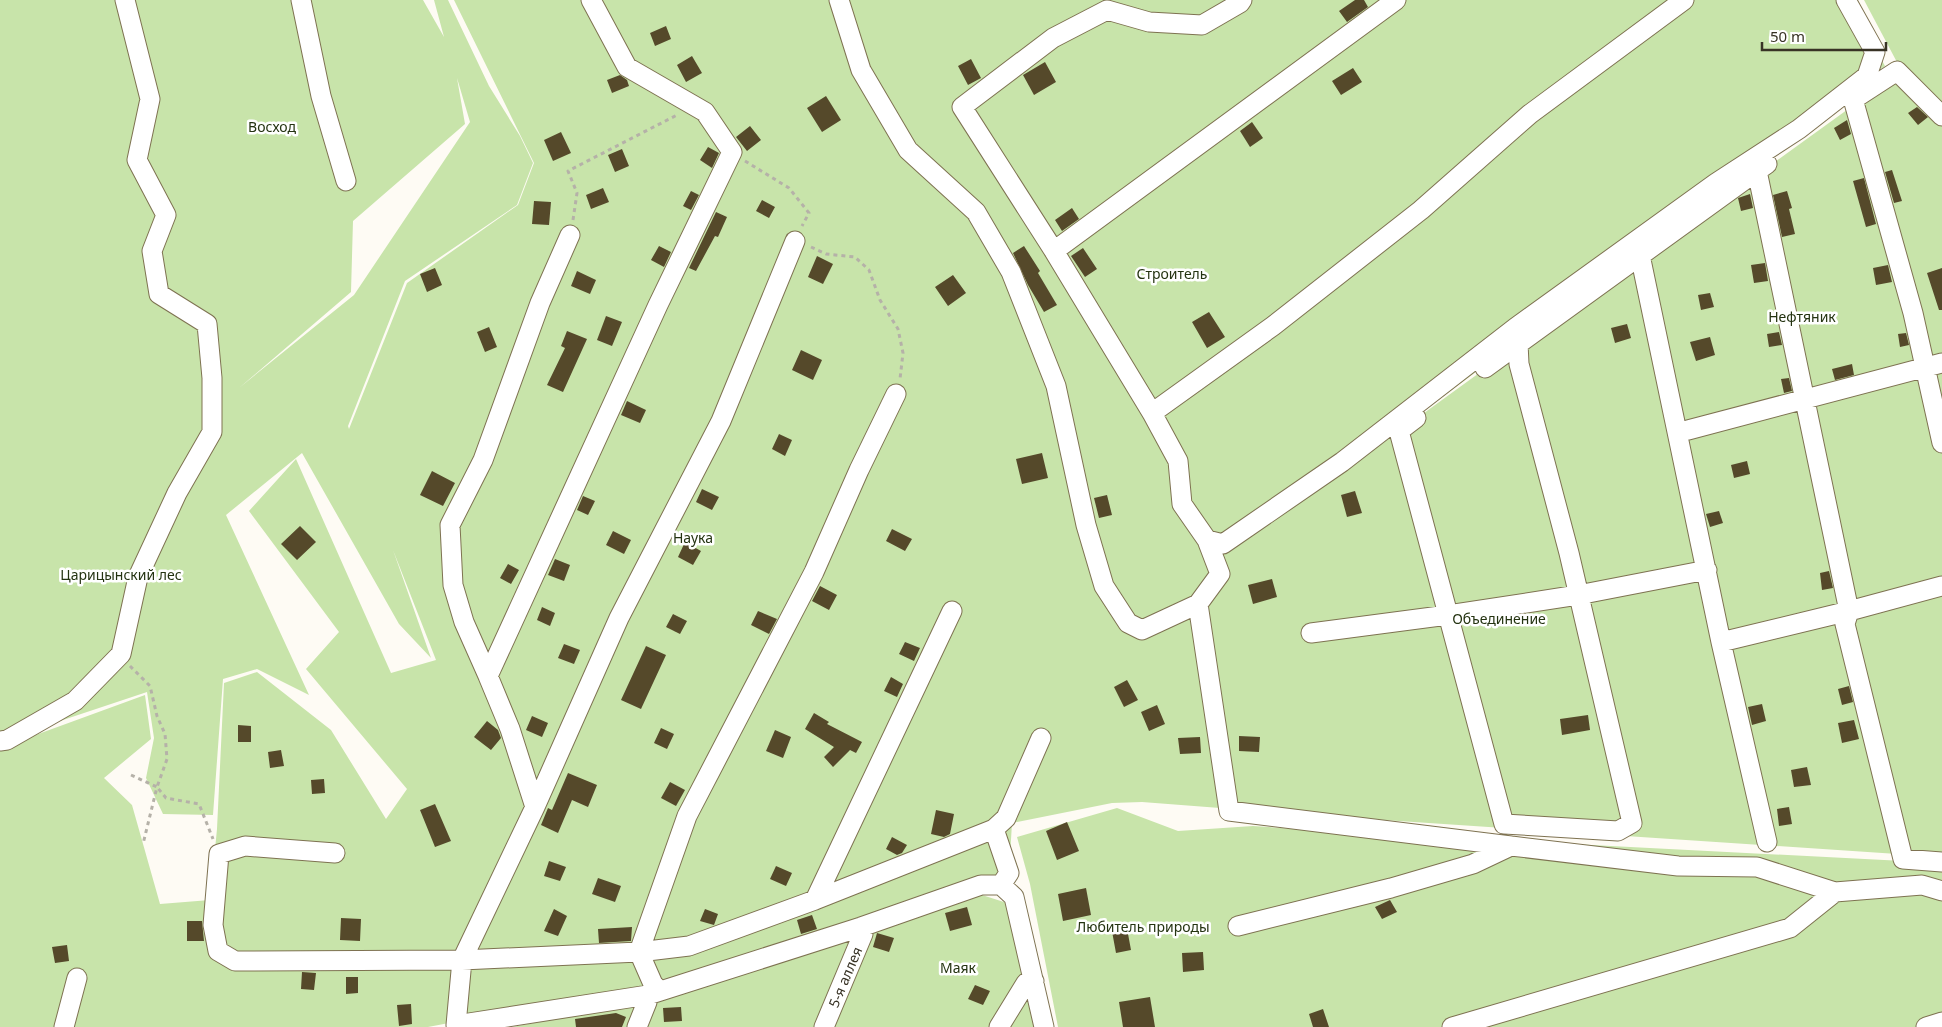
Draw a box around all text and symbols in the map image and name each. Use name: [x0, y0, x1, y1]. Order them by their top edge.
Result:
scale bar: [1762, 20, 1886, 52]
text: 50 m: [1770, 26, 1805, 46]
park label: Восход: [248, 117, 296, 136]
park label: Строитель: [1137, 264, 1207, 283]
park label: Нефтяник: [1768, 307, 1836, 326]
park label: Наука: [673, 528, 713, 547]
park label: Царицынский лес: [60, 565, 182, 584]
park label: Объединение: [1452, 609, 1546, 628]
park label: Любитель природы: [1076, 917, 1210, 936]
street label: 5-я аллея: [824, 944, 866, 1010]
park label: Маяк: [940, 958, 977, 977]

